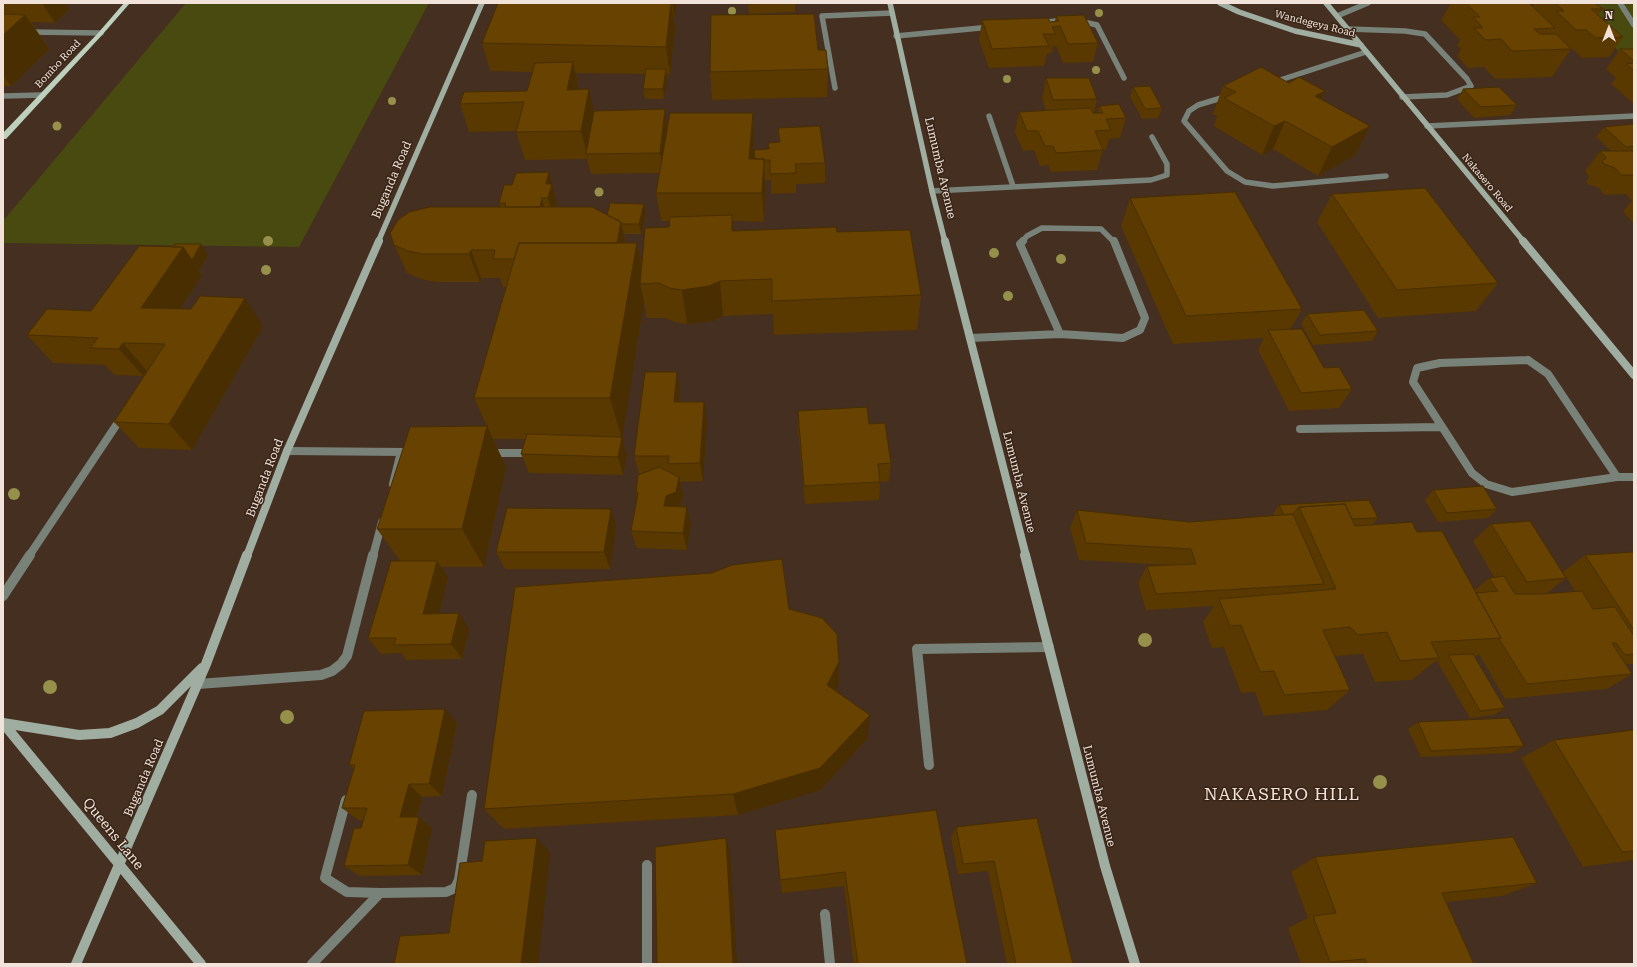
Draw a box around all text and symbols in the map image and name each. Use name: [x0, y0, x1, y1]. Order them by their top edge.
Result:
street label: Wandegeya Road: [1274, 8, 1356, 40]
north arrow: [1589, 8, 1629, 48]
text: N: [1605, 9, 1613, 22]
street label: Bombo Road: [33, 37, 83, 91]
street label: Lumumba Avenue: [921, 116, 959, 220]
street label: Buganda Road: [369, 139, 415, 221]
street label: Nakasero Road: [1459, 152, 1515, 214]
street label: Lumumba Avenue: [999, 430, 1039, 534]
street label: Buganda Road: [243, 437, 287, 519]
street label: Buganda Road: [121, 737, 167, 819]
street label: Lumumba Avenue: [1079, 744, 1119, 848]
district label: NAKASERO HILL: [1204, 785, 1360, 805]
street label: Queens Lane: [79, 795, 147, 873]

